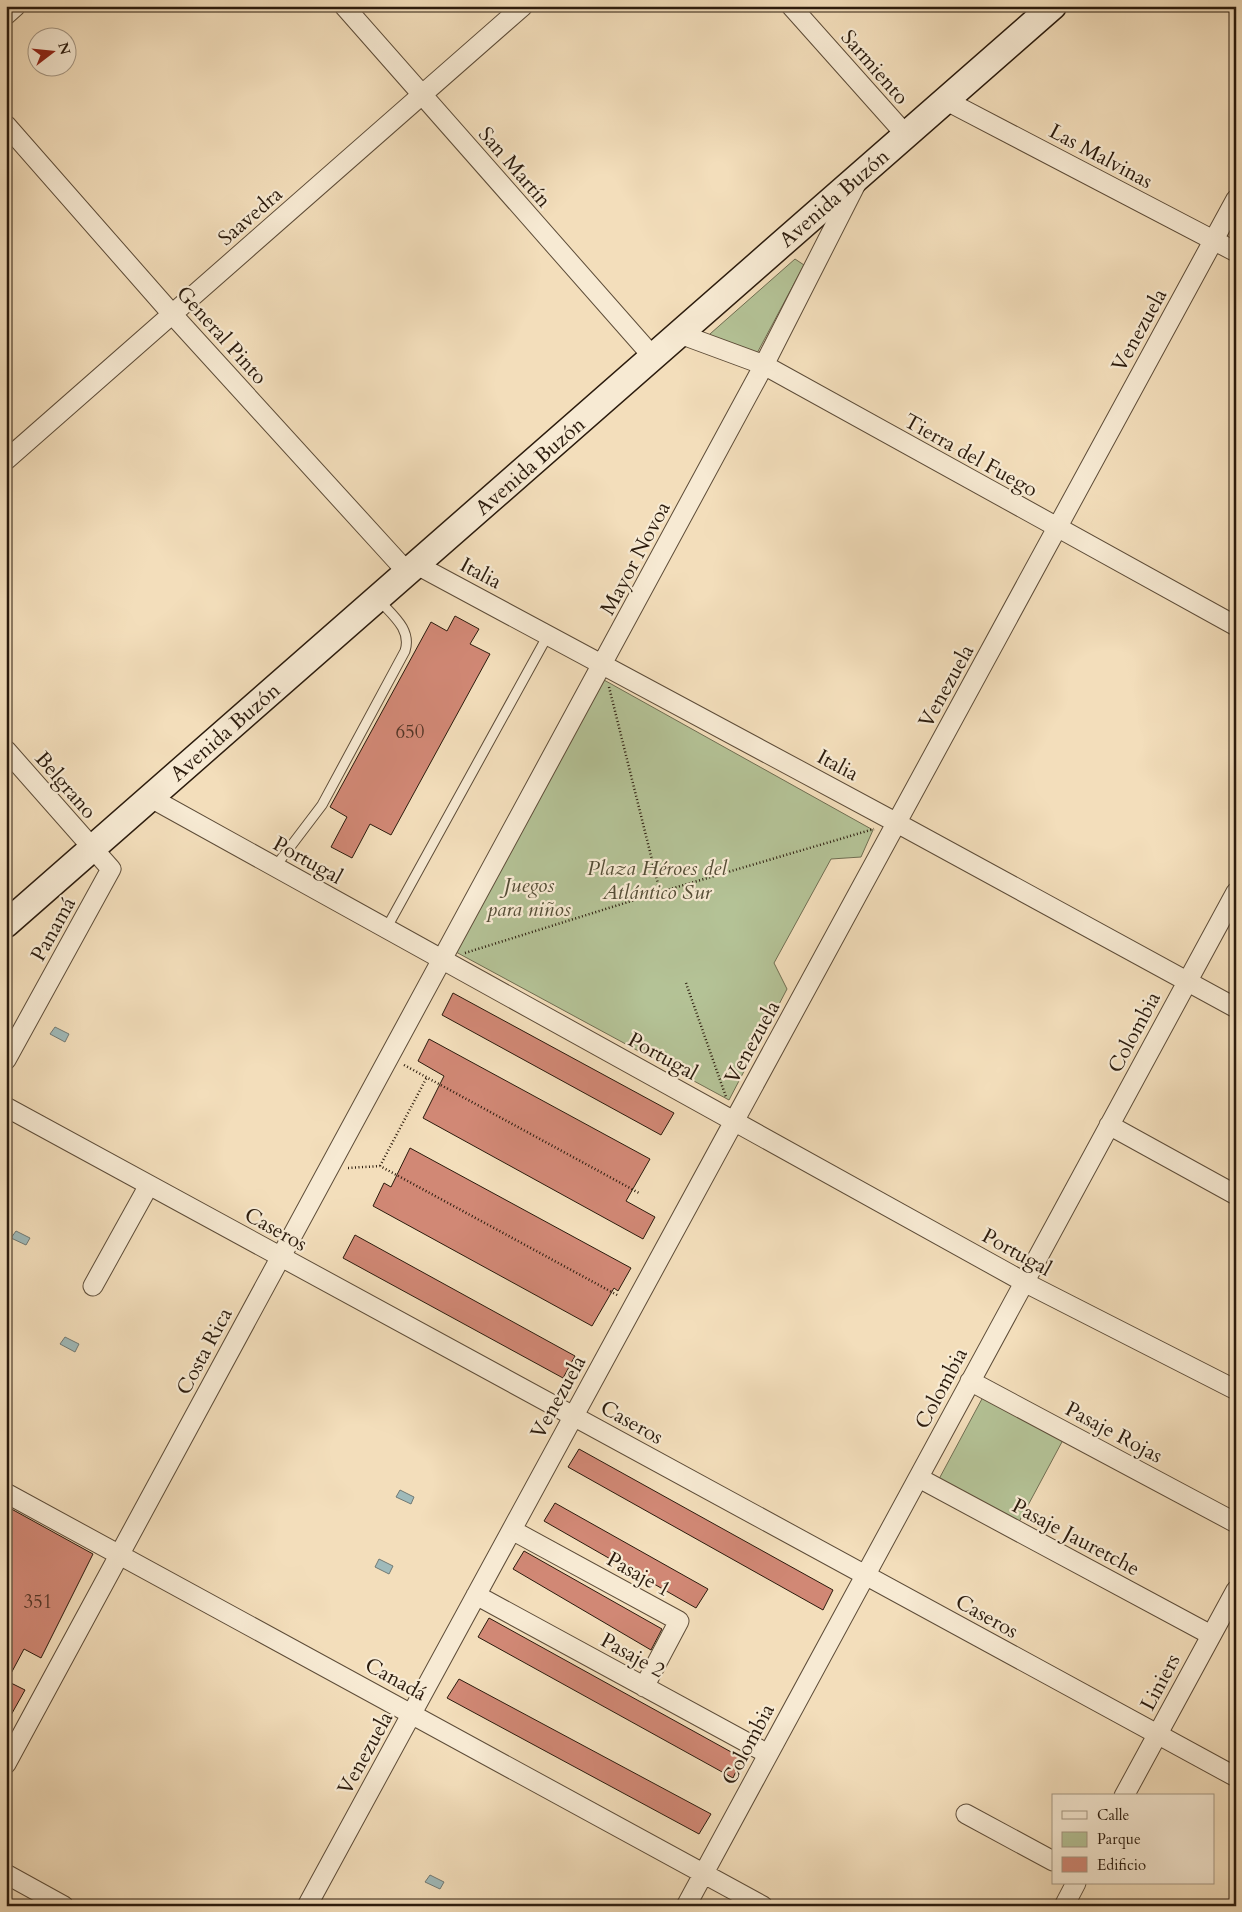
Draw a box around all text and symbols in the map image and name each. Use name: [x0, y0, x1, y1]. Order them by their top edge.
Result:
street label: Sarmiento: [834, 24, 915, 111]
north arrow: [28, 28, 78, 78]
text: N: [53, 40, 75, 57]
street label: Las Malvinas: [1044, 117, 1158, 196]
street label: San Martín: [471, 121, 558, 214]
street label: Avenida Buzón: [773, 142, 896, 254]
street label: Saavedra: [212, 180, 289, 252]
street label: General Pinto: [170, 280, 274, 391]
street label: Venezuela: [1105, 283, 1174, 377]
street label: Tierra del Fuego: [899, 407, 1043, 504]
street label: Avenida Buzón: [469, 410, 592, 522]
street label: Mayor Novoa: [593, 496, 678, 620]
street label: Italia: [455, 550, 507, 596]
street label: Venezuela: [912, 639, 981, 733]
street label: Avenida Buzón: [164, 676, 287, 788]
house number: 650: [395, 719, 425, 745]
street label: Italia: [812, 742, 864, 788]
street label: Belgrano: [28, 745, 103, 825]
street label: Portugal: [268, 829, 348, 891]
park label: Plaza Héroes del Atlántico Sur: [587, 854, 728, 907]
park label: Juegos para niños: [485, 871, 571, 924]
street label: Panamá: [24, 892, 83, 967]
street label: Colombia: [1101, 987, 1168, 1078]
street label: Venezuela: [718, 995, 787, 1089]
street label: Portugal: [623, 1025, 703, 1087]
street label: Caseros: [239, 1200, 312, 1259]
street label: Portugal: [977, 1221, 1057, 1283]
street label: Costa Rica: [169, 1303, 240, 1400]
street label: Colombia: [908, 1343, 975, 1434]
street label: Venezuela: [524, 1350, 593, 1444]
street label: Caseros: [595, 1393, 668, 1452]
street label: Pasaje Rojas: [1060, 1395, 1168, 1470]
street label: Pasaje Jauretche: [1007, 1492, 1145, 1583]
street label: Pasaje 1: [601, 1545, 676, 1604]
street label: Caseros: [950, 1587, 1023, 1646]
house number: 351: [23, 1589, 53, 1615]
street label: Pasaje 2: [595, 1626, 670, 1685]
street label: Liniers: [1133, 1649, 1187, 1716]
street label: Canadá: [360, 1651, 432, 1708]
street label: Colombia: [715, 1699, 782, 1790]
street label: Venezuela: [331, 1706, 400, 1800]
legend: [1052, 1794, 1214, 1884]
text: Calle: [1097, 1805, 1130, 1825]
text: Parque: [1097, 1829, 1141, 1849]
text: Edificio: [1097, 1855, 1146, 1875]

